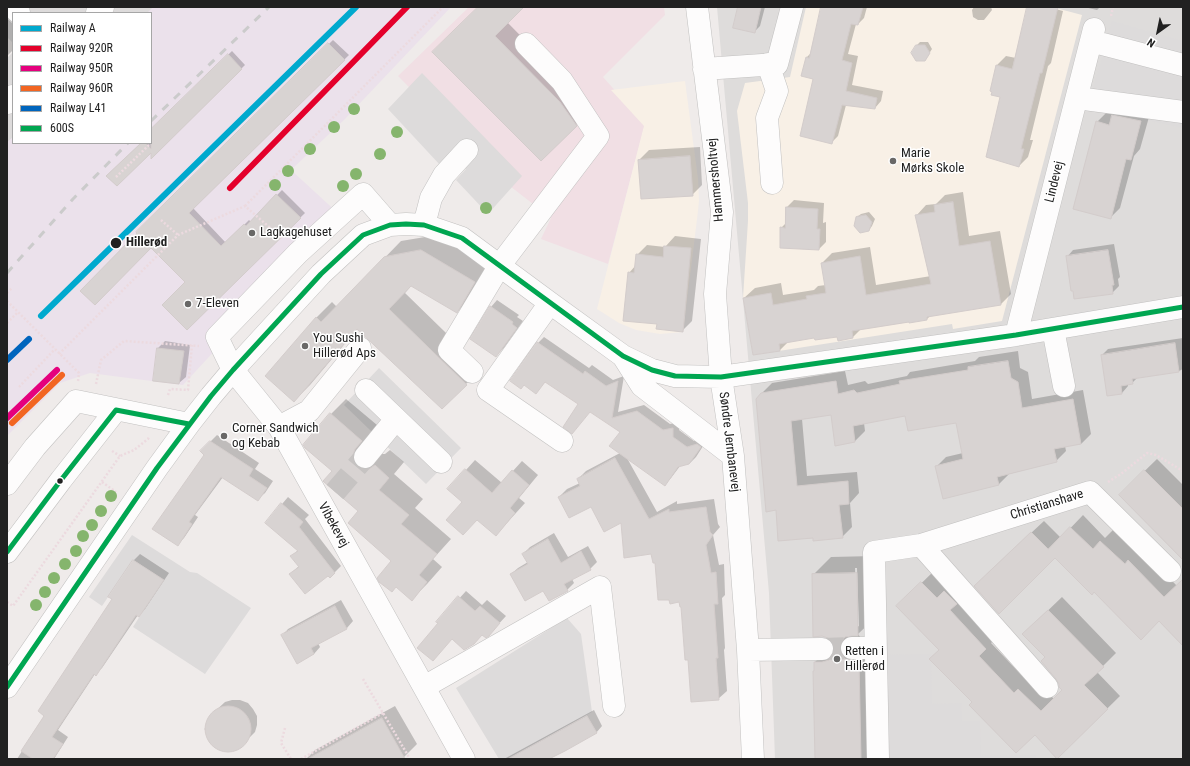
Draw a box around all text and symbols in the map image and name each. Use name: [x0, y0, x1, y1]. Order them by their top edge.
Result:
legend: [12, 12, 152, 144]
north arrow: [1138, 12, 1178, 52]
text: Railway A: [50, 21, 96, 35]
text: N: [1145, 35, 1158, 50]
text: Railway 920R: [50, 41, 113, 55]
text: Railway 950R: [50, 61, 113, 75]
text: Railway 960R: [50, 81, 113, 95]
text: Railway L41: [50, 101, 106, 115]
text: 600S: [50, 121, 74, 135]
street label: Hammersholtvej: [705, 137, 727, 223]
place label: Marie Mørks Skole: [901, 146, 964, 177]
marker: Marie Mørks Skole: [888, 156, 898, 166]
street label: Lindevej: [1042, 160, 1068, 204]
place label: Lagkagehuset: [260, 225, 332, 241]
marker: Lagkagehuset: [247, 228, 257, 238]
place label: Hillerød: [126, 235, 167, 251]
marker: Hillerød: [109, 236, 123, 250]
place label: 7-Eleven: [196, 296, 239, 312]
marker: 7-Eleven: [183, 299, 193, 309]
place label: You Sushi Hillerød Aps: [313, 331, 376, 362]
marker: You Sushi Hillerød Aps: [300, 341, 310, 351]
street label: Søndre Jernbanevej: [715, 391, 743, 493]
place label: Corner Sandwich og Kebab: [232, 421, 319, 452]
marker: Corner Sandwich og Kebab: [219, 431, 229, 441]
unlabelled marker: [55, 476, 65, 486]
street label: Christianshave: [1008, 486, 1086, 524]
street label: Vibekevej: [314, 500, 352, 550]
place label: Retten i Hillerød: [845, 644, 885, 675]
marker: Retten i Hillerød: [832, 654, 842, 664]

